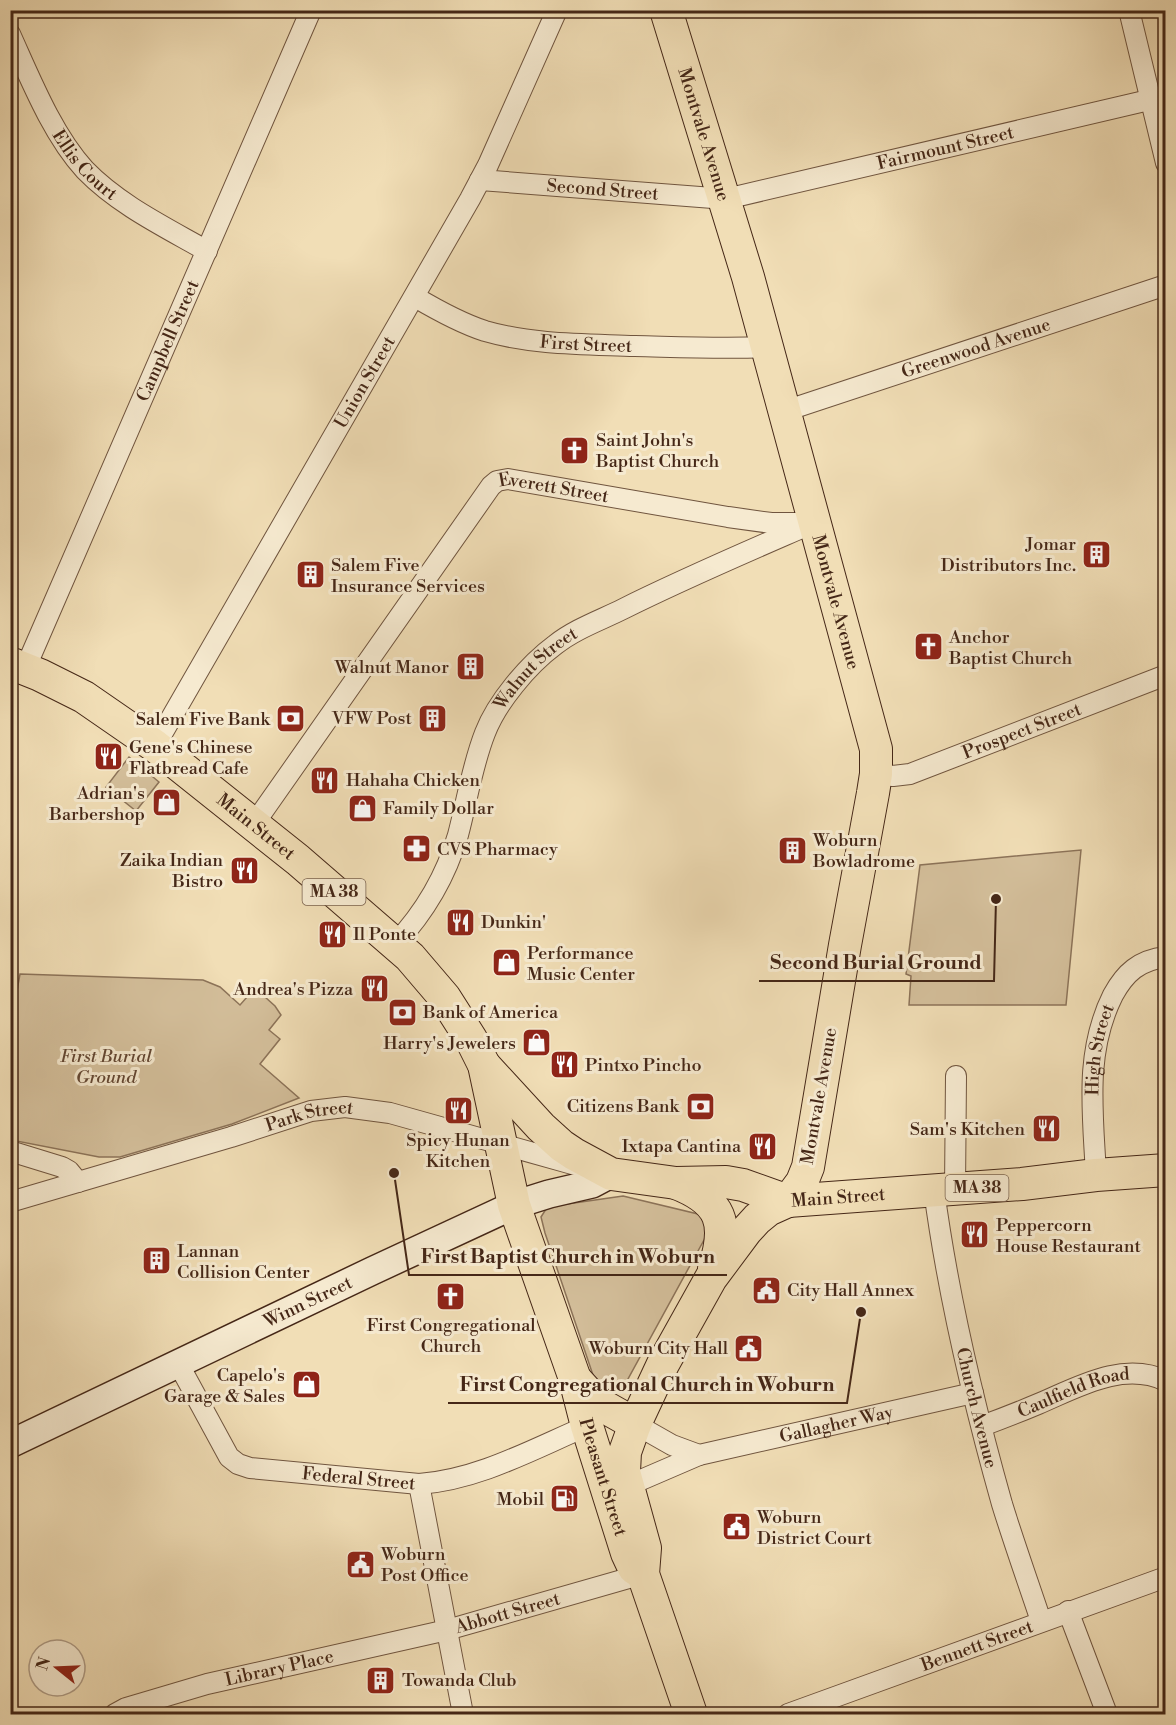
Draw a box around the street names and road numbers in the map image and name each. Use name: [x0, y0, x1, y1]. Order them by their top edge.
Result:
street label: Montvale Avenue: [673, 65, 736, 204]
street label: Fairmount Street: [875, 120, 1017, 175]
street label: Ellis Court: [47, 125, 123, 206]
street label: Second Street: [546, 174, 660, 205]
street label: Campbell Street: [131, 276, 204, 405]
street label: Greenwood Avenue: [898, 313, 1053, 383]
street label: First Street: [539, 330, 633, 357]
street label: Union Street: [329, 331, 401, 432]
street label: Everett Street: [496, 467, 611, 508]
street label: Montvale Avenue: [807, 532, 865, 672]
street label: Walnut Street: [488, 621, 582, 715]
street label: Prospect Street: [959, 697, 1085, 764]
street label: Main Street: [212, 788, 301, 865]
road number: MA 38: [302, 879, 366, 905]
street label: High Street: [1081, 1000, 1119, 1096]
street label: Montvale Avenue: [796, 1026, 842, 1166]
street label: Park Street: [262, 1095, 355, 1137]
road number: MA 38: [946, 1175, 1008, 1201]
street label: Main Street: [790, 1182, 887, 1212]
street label: Winn Street: [259, 1270, 356, 1333]
street label: Church Avenue: [951, 1345, 1003, 1471]
street label: Caulfield Road: [1014, 1362, 1131, 1423]
street label: Gallagher Way: [777, 1400, 895, 1448]
street label: Pleasant Street: [574, 1416, 633, 1540]
street label: Federal Street: [301, 1461, 417, 1495]
street label: Abbott Street: [452, 1587, 563, 1639]
street label: Bennett Street: [917, 1614, 1037, 1677]
street label: Library Place: [223, 1644, 336, 1691]

